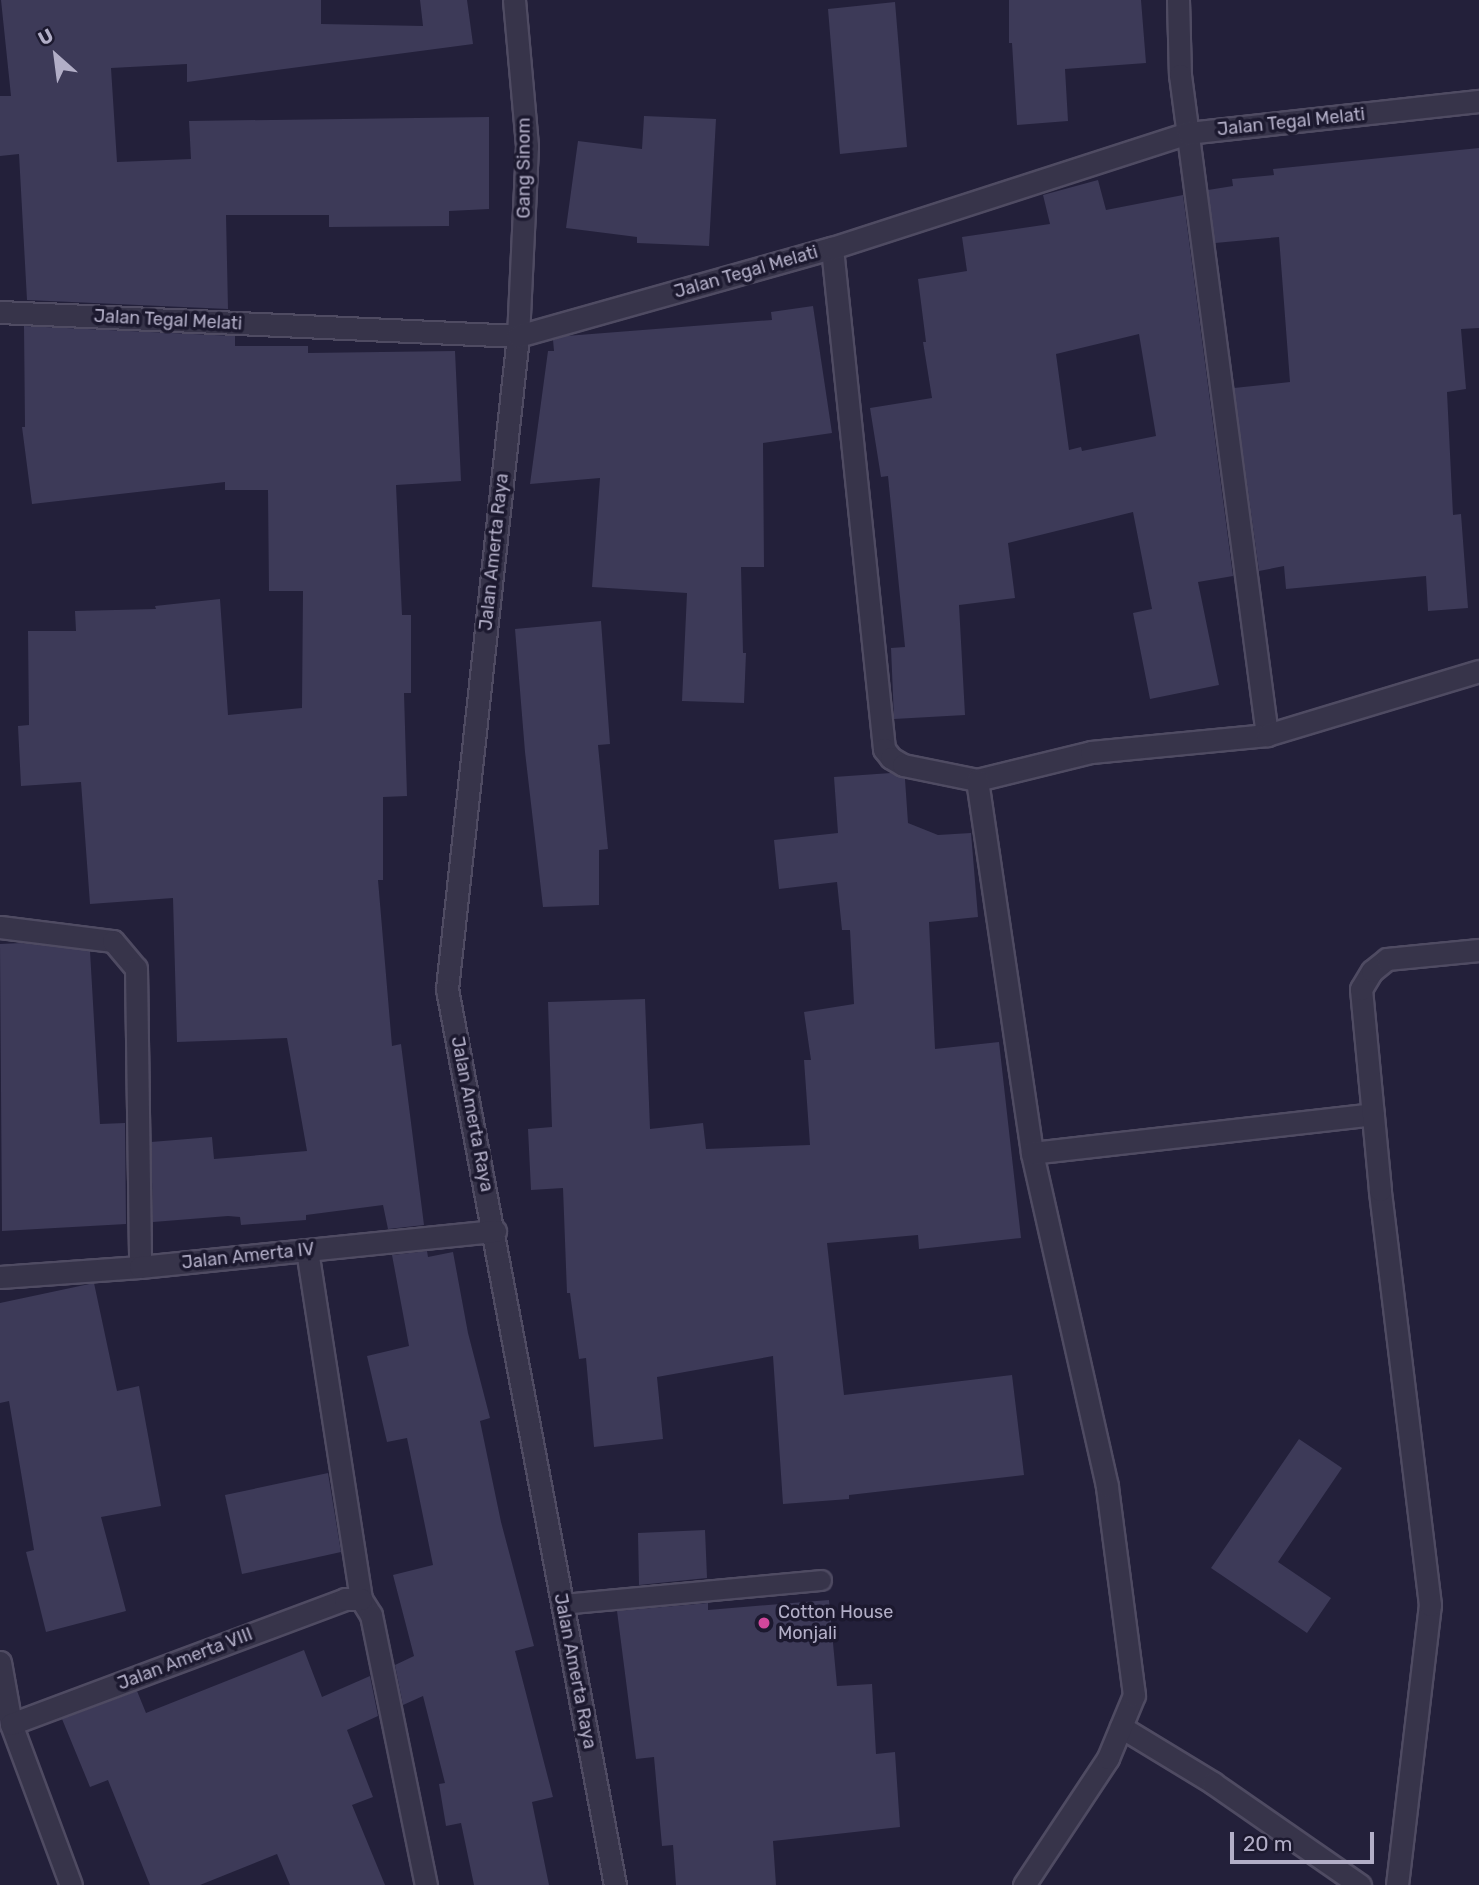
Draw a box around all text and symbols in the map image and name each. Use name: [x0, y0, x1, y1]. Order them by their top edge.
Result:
north arrow: [21, 21, 91, 91]
text: U: [34, 24, 57, 50]
street label: Jalan Tegal Melati: [1216, 103, 1366, 141]
street label: Gang Sinom: [513, 117, 535, 219]
street label: Jalan Tegal Melati: [671, 241, 821, 303]
street label: Jalan Tegal Melati: [93, 305, 243, 335]
street label: Jalan Amerta Raya: [475, 472, 513, 632]
street label: Jalan Amerta Raya: [446, 1034, 498, 1194]
street label: Jalan Amerta IV: [180, 1238, 316, 1274]
street label: Jalan Amerta Raya: [549, 1591, 601, 1751]
place label: Cotton House Monjali: [778, 1602, 893, 1644]
marker: Cotton House Monjali: [756, 1615, 772, 1631]
street label: Jalan Amerta VIII: [114, 1623, 256, 1695]
scale bar: [1234, 1818, 1378, 1862]
text: 20 m: [1243, 1831, 1292, 1856]

